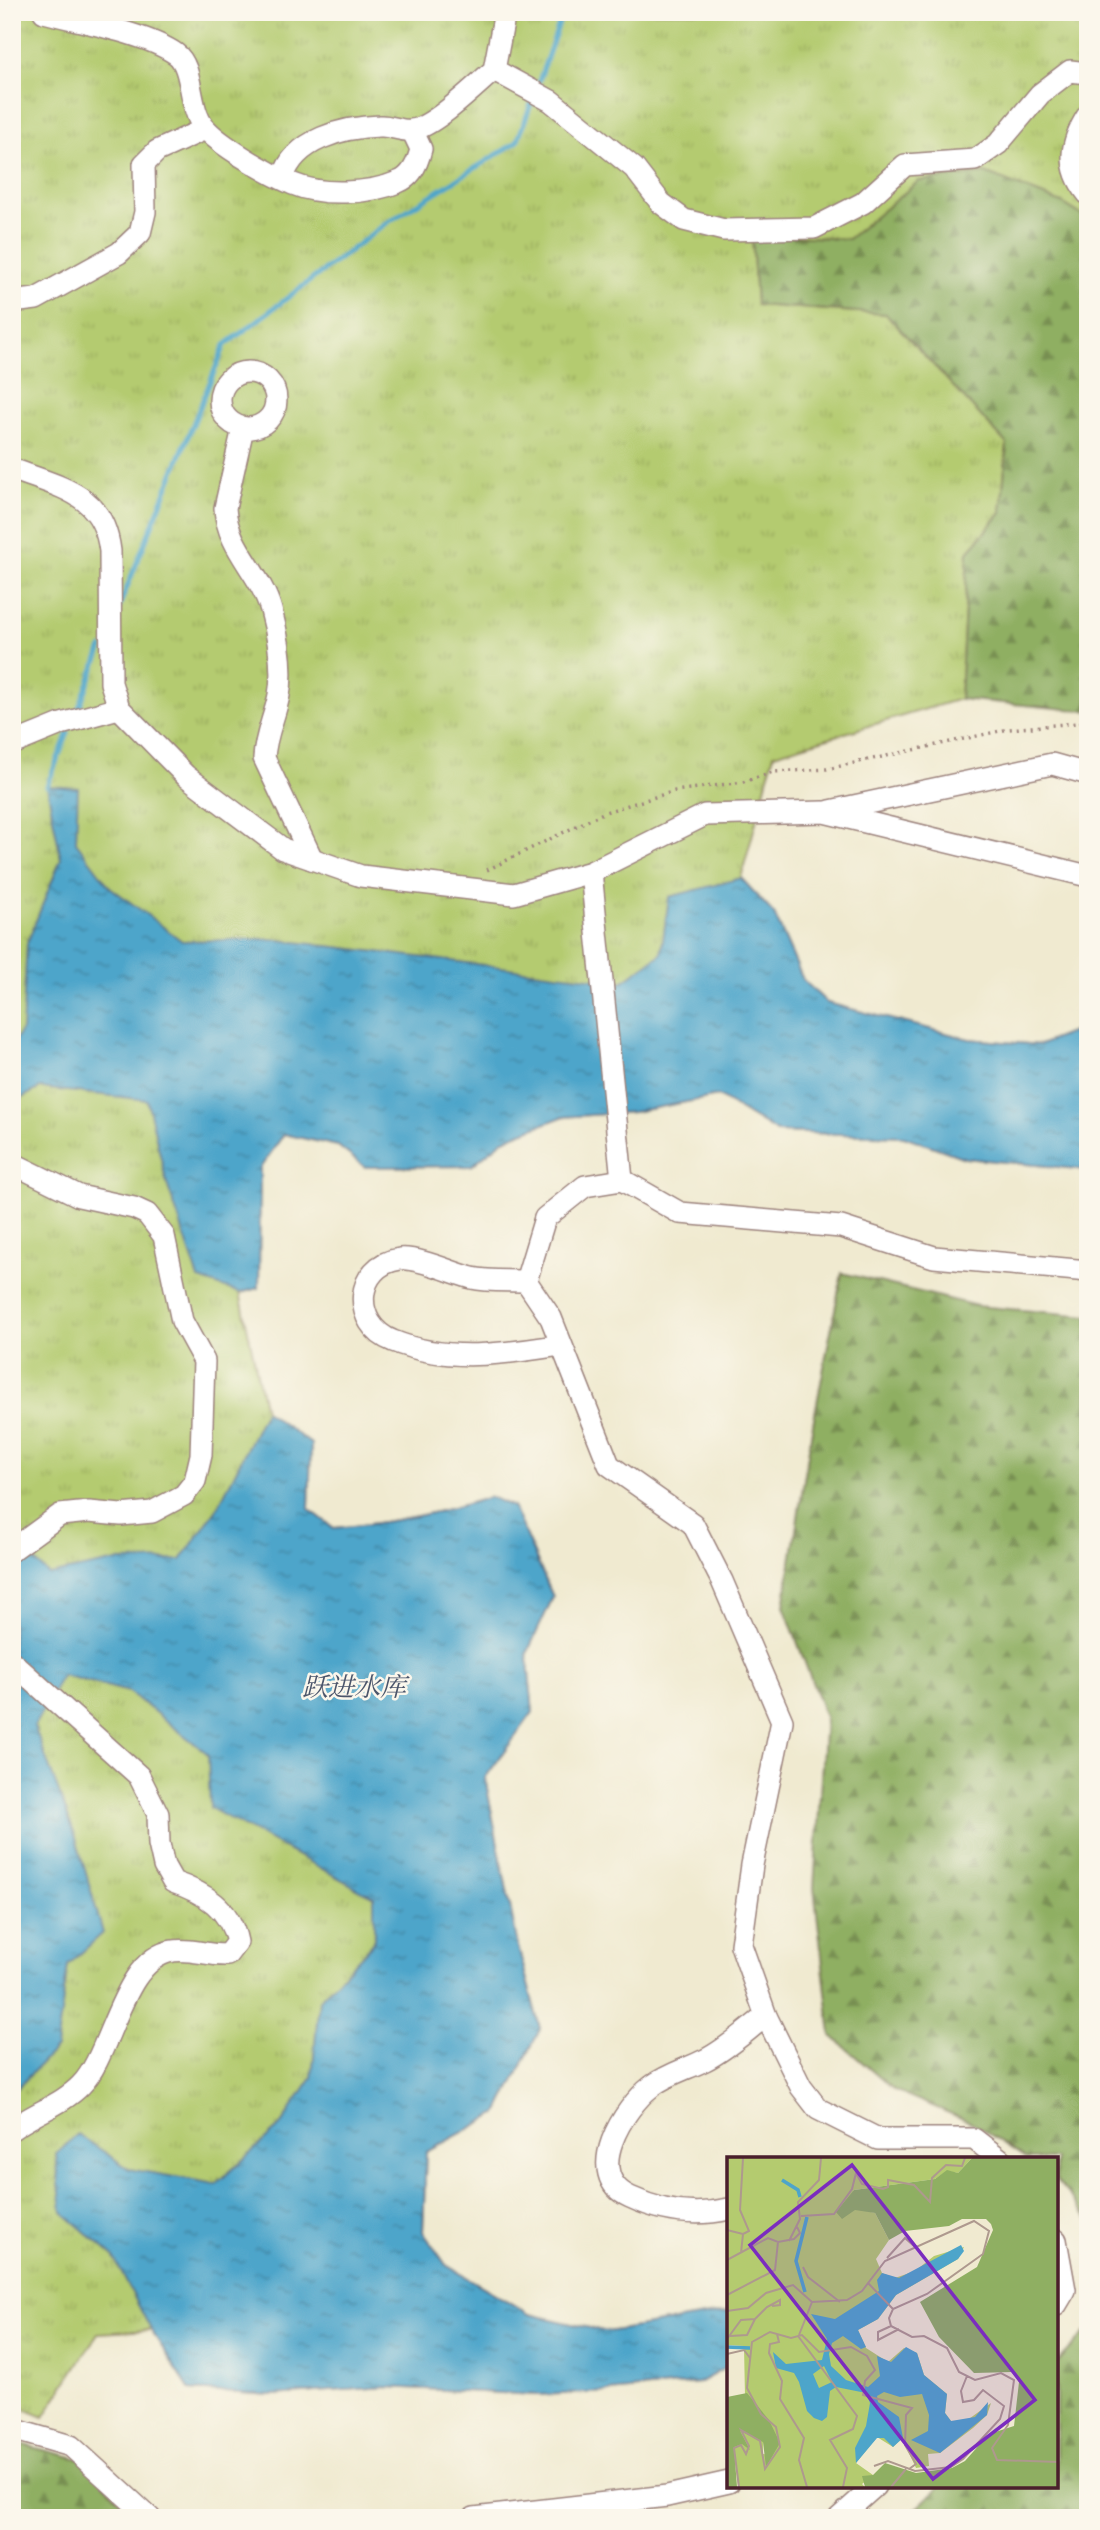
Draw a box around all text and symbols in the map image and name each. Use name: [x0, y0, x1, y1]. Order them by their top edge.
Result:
water label: 跃进水库: [302, 1672, 410, 1704]
inset map: [727, 2157, 1058, 2488]

